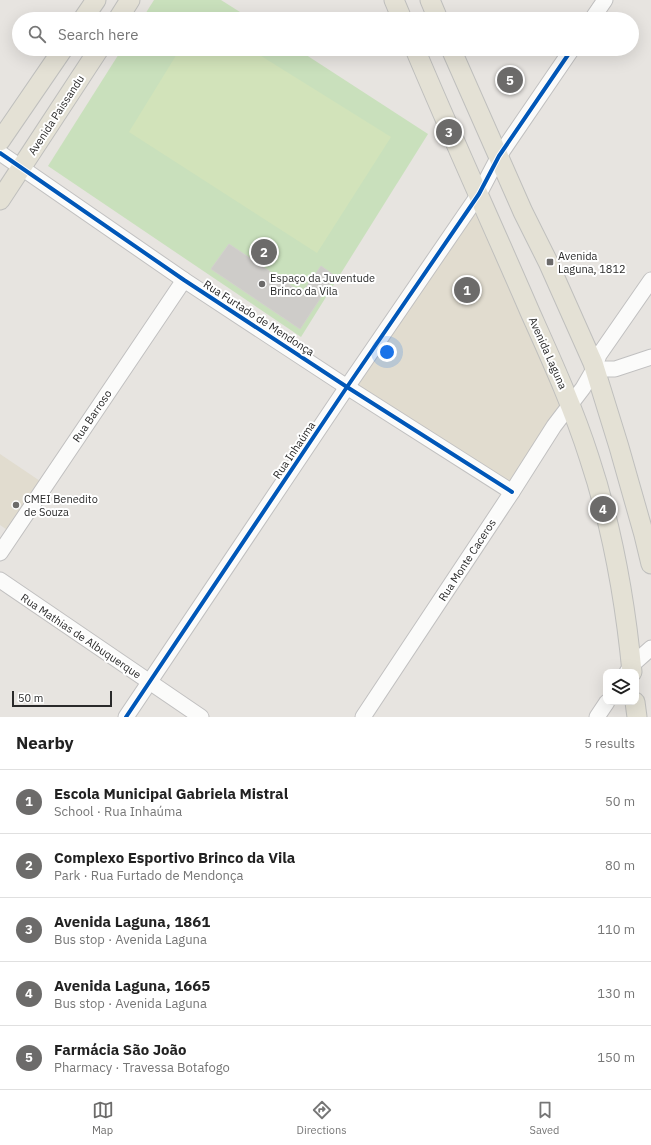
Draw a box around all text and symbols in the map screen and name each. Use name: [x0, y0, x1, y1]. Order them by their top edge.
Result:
search box: [12, 12, 639, 56]
icon: search: [26, 23, 48, 45]
text: Search here: [58, 25, 138, 44]
pin: 5: [497, 65, 523, 95]
street label: Avenida Paissandu: [25, 72, 87, 158]
pin: 3: [436, 117, 462, 147]
pin: 2: [251, 237, 277, 267]
place label: Avenida Laguna, 1812: [558, 249, 626, 276]
marker: Avenida Laguna, 1812: [545, 257, 555, 267]
place label: Espaço da Juventude Brinco da Vila: [270, 271, 375, 298]
pin: 1: [454, 275, 480, 305]
street label: Rua Furtado de Mendonça: [201, 277, 317, 359]
marker: Espaço da Juventude Brinco da Vila: [257, 279, 267, 289]
street label: Avenida Laguna: [526, 315, 570, 391]
your location: [377, 342, 397, 362]
street label: Rua Barroso: [69, 387, 115, 445]
street label: Rua Inhaúma: [270, 419, 318, 481]
place label: CMEI Benedito de Souza: [24, 492, 98, 519]
pin: 4: [590, 494, 616, 524]
marker: CMEI Benedito de Souza: [11, 500, 21, 510]
street label: Rua Monte Caceros: [435, 516, 499, 604]
street label: Rua Mathias de Albuquerque: [18, 590, 144, 682]
map controls: [603, 669, 639, 705]
button: layers: [603, 669, 639, 705]
scale bar: [12, 689, 112, 708]
text: 50 m: [18, 691, 43, 705]
text: Nearby: [16, 732, 74, 754]
text: 5 results: [584, 735, 635, 752]
text: Escola Municipal Gabriela Mistral: [54, 784, 288, 803]
text: 1: [25, 793, 33, 810]
text: 50 m: [605, 793, 635, 810]
text: School · Rua Inhaúma: [54, 803, 182, 820]
text: Complexo Esportivo Brinco da Vila: [54, 848, 295, 867]
text: 2: [25, 857, 33, 874]
text: 80 m: [605, 857, 635, 874]
text: Park · Rua Furtado de Mendonça: [54, 867, 243, 884]
text: Avenida Laguna, 1861: [54, 912, 210, 931]
text: 3: [25, 921, 33, 938]
text: 110 m: [597, 921, 635, 938]
text: Bus stop · Avenida Laguna: [54, 931, 207, 948]
text: Avenida Laguna, 1665: [54, 976, 210, 995]
text: 4: [25, 985, 33, 1002]
text: 130 m: [597, 985, 635, 1002]
text: Bus stop · Avenida Laguna: [54, 995, 207, 1012]
text: Farmácia São João: [54, 1040, 187, 1059]
text: 5: [25, 1049, 33, 1066]
text: 150 m: [597, 1049, 635, 1066]
text: Pharmacy · Travessa Botafogo: [54, 1059, 230, 1076]
tab: Map: [92, 1099, 114, 1137]
tab: Directions: [297, 1099, 347, 1137]
tab: Saved: [530, 1099, 559, 1137]

